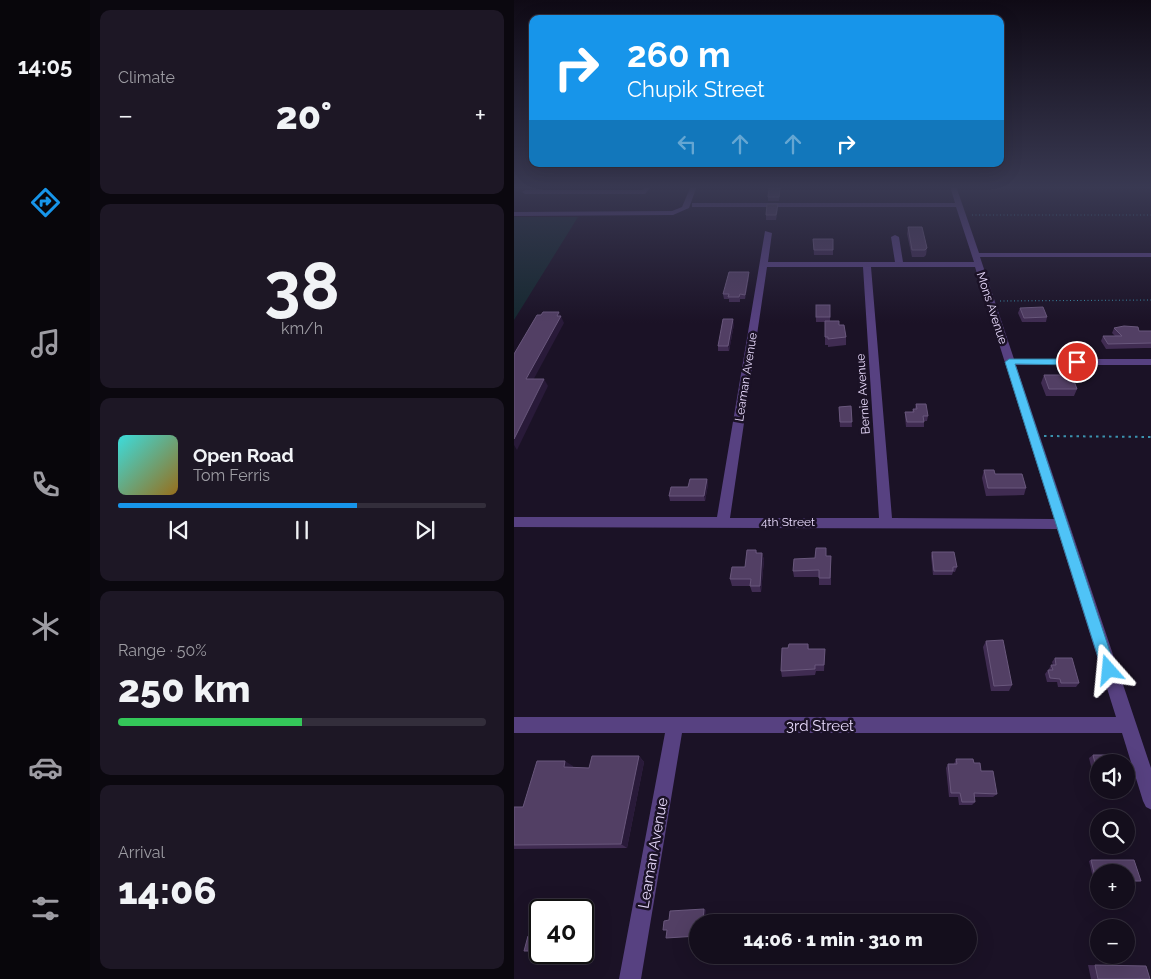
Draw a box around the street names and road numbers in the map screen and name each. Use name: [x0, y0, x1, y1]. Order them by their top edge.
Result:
street label: Mons Avenue: [974, 270, 1010, 346]
street label: Leaman Avenue: [732, 332, 760, 422]
street label: Bernie Avenue: [853, 353, 873, 435]
street label: 4th Street: [761, 515, 815, 529]
street label: 3rd Street: [786, 717, 854, 735]
street label: Leaman Avenue: [634, 796, 672, 910]

